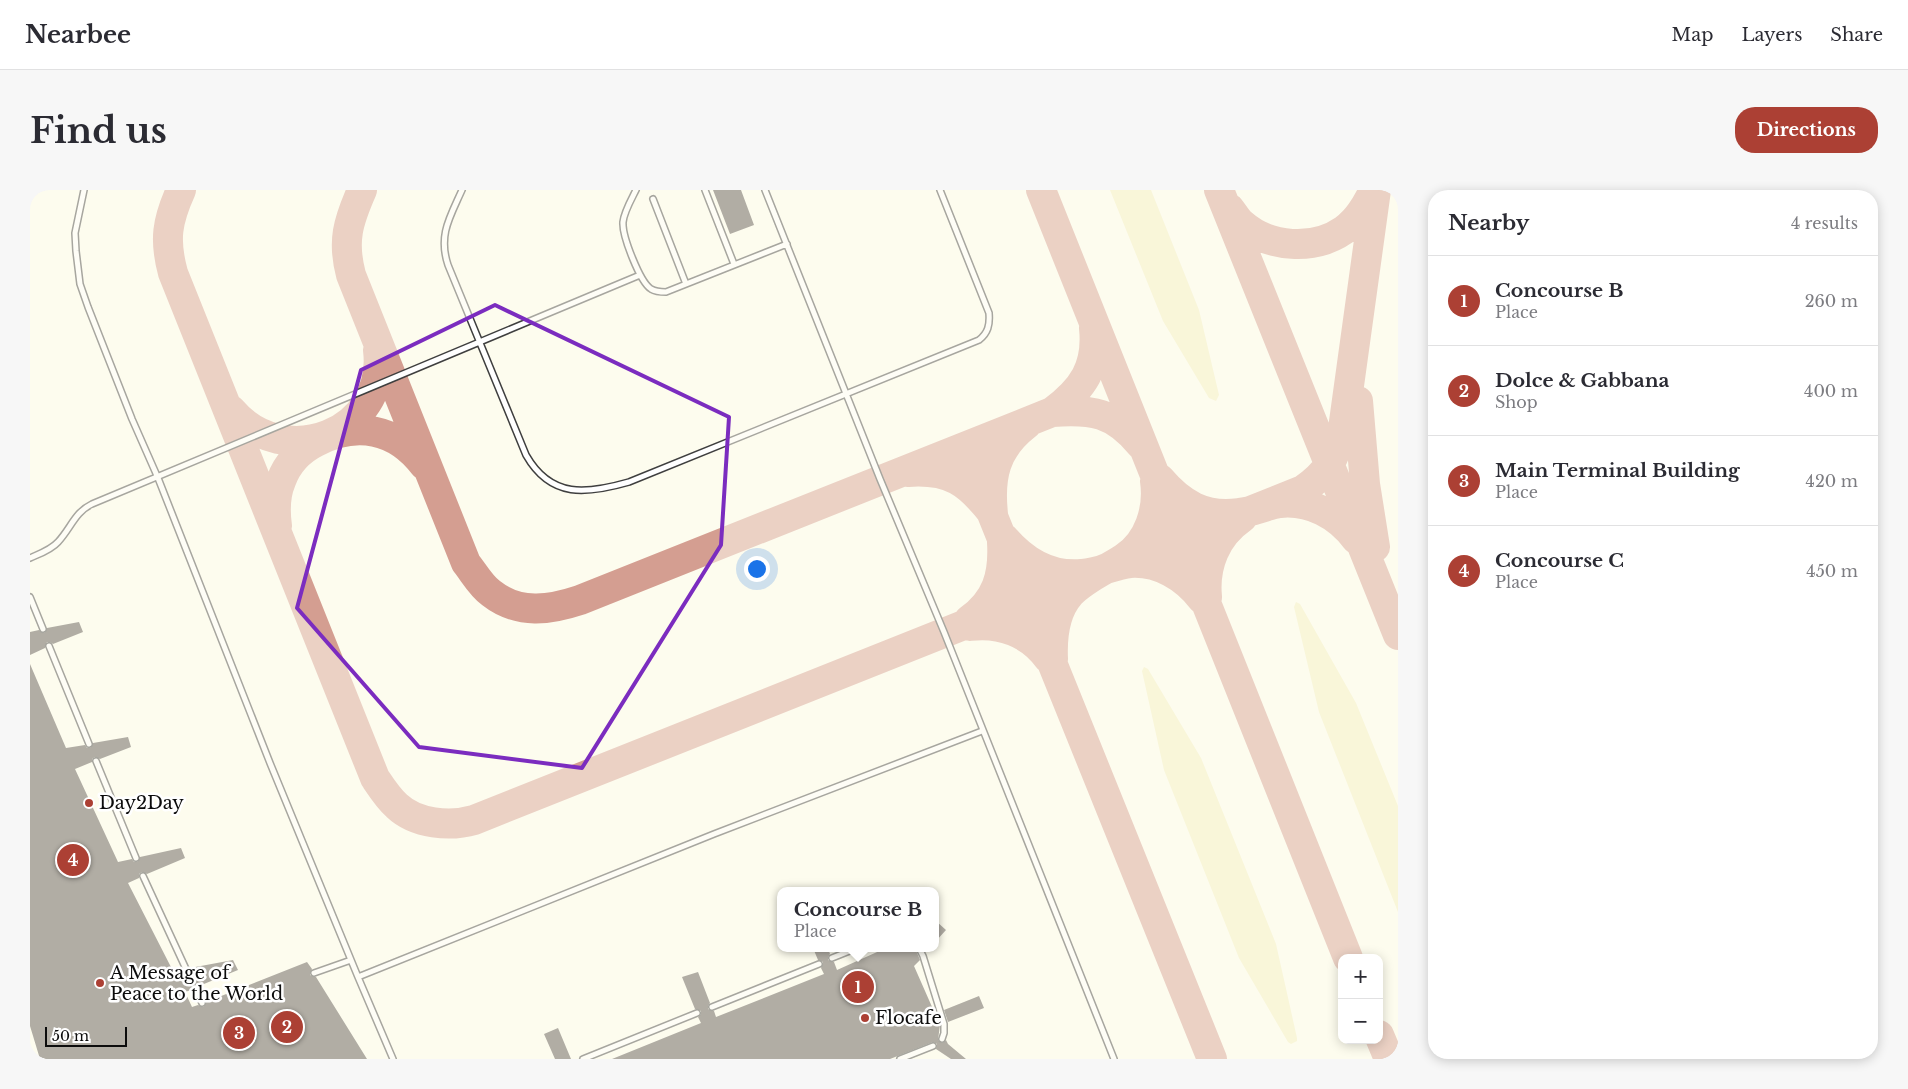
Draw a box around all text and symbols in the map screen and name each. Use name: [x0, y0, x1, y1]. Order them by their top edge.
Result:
text: Nearbee: [25, 20, 131, 49]
text: Map: [1672, 24, 1713, 46]
text: Layers: [1741, 24, 1802, 46]
text: Share: [1830, 24, 1883, 46]
button: Directions: [1735, 107, 1878, 153]
text: Find us: [30, 109, 167, 152]
text: Nearby: [1448, 210, 1529, 236]
text: 4 results: [1791, 213, 1858, 233]
text: Concourse B: [1495, 279, 1623, 302]
text: 1: [1461, 291, 1467, 311]
text: 260 m: [1805, 291, 1858, 311]
text: Place: [1495, 302, 1538, 322]
text: Dolce & Gabbana: [1495, 369, 1669, 392]
text: 2: [1459, 381, 1469, 401]
text: 400 m: [1804, 381, 1858, 401]
text: Shop: [1495, 392, 1538, 412]
text: Main Terminal Building: [1495, 459, 1740, 482]
text: 3: [1459, 471, 1469, 491]
text: 420 m: [1806, 471, 1858, 491]
text: Place: [1495, 482, 1538, 502]
text: Concourse C: [1495, 549, 1624, 572]
your location: [744, 556, 770, 582]
text: 4: [1459, 561, 1469, 581]
text: 450 m: [1806, 561, 1858, 581]
text: Place: [1495, 572, 1538, 592]
place label: Day2Day: [99, 792, 184, 814]
marker: Day2Day: [83, 797, 95, 809]
pin: 4: [57, 841, 89, 879]
popup: [777, 887, 939, 952]
text: Concourse B: [794, 898, 922, 921]
text: Place: [794, 921, 837, 941]
map controls: [1338, 954, 1383, 1044]
button: +: [1338, 954, 1383, 999]
place label: A Message of Peace to the World: [109, 962, 283, 1005]
pin: 1: [842, 968, 874, 1006]
marker: A Message of Peace to the World: [94, 977, 106, 989]
button: −: [1338, 999, 1383, 1044]
place label: Flocafe: [875, 1007, 942, 1029]
pin: 2: [271, 1008, 303, 1046]
marker: Flocafe: [859, 1012, 871, 1024]
pin: 3: [223, 1014, 255, 1052]
scale bar: [45, 1024, 128, 1047]
text: 50 m: [52, 1027, 89, 1045]

